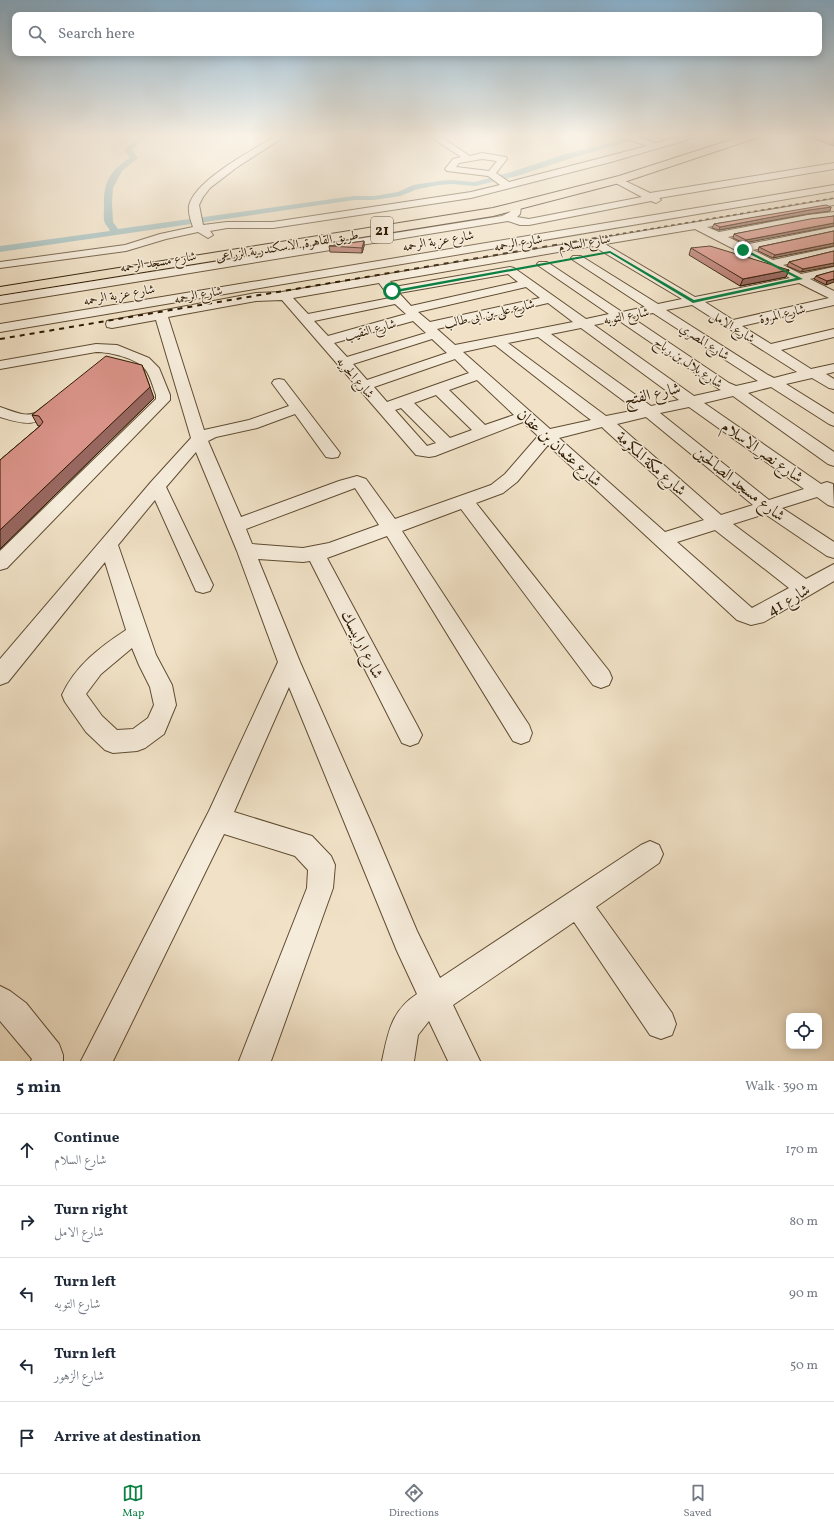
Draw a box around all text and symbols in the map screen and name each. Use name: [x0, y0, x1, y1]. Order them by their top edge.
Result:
search box: [12, 12, 822, 56]
icon: search: [26, 23, 48, 45]
text: Search here: [58, 24, 135, 45]
road number: 21: [371, 217, 393, 243]
street label: طريق القاهرة, الاسكندرية الزراعى: [215, 227, 360, 267]
street label: شارع عزبة الرحمه: [401, 227, 476, 258]
street label: شارع الرحمه: [493, 231, 544, 258]
street label: شارع السلام: [557, 231, 612, 258]
route end: [734, 241, 752, 259]
street label: شارع مسجد الرحمه: [119, 248, 198, 279]
street label: شارع عزبة الرحمه: [82, 281, 157, 312]
street label: شارع الرحمه: [173, 282, 224, 310]
route start: [383, 282, 401, 300]
street label: شارع على بن ابى طالب: [442, 296, 537, 335]
street label: شارع المروة: [757, 301, 808, 330]
street label: شارع التوبه: [602, 304, 651, 331]
street label: شارع الامل: [706, 307, 758, 349]
street label: شارع النقيب: [343, 315, 399, 347]
street label: شارع المصري: [675, 320, 732, 366]
street label: شارع بلال بن رباح: [649, 334, 726, 394]
street label: شارع الحريه: [331, 354, 378, 404]
street label: شارع الفتح: [622, 378, 683, 414]
street label: شارع عثمان بن عفان: [511, 404, 606, 493]
street label: شارع نصر الاسلام: [715, 416, 807, 491]
street label: شارع مكة المكرمة: [610, 427, 690, 503]
street label: شارع مسجد الصالحين: [688, 442, 789, 528]
street label: شارع 41: [763, 580, 815, 623]
street label: شارع ارابيسك: [334, 607, 388, 683]
map controls: [786, 1013, 822, 1049]
button: locate: [786, 1013, 822, 1049]
text: 5 min: [16, 1076, 61, 1099]
text: Walk · 390 m: [745, 1078, 818, 1096]
text: Continue: [54, 1128, 119, 1149]
icon: ahead: [16, 1139, 38, 1161]
text: 170 m: [785, 1141, 818, 1159]
text: شارع السلام: [54, 1152, 107, 1170]
text: Turn right: [54, 1200, 128, 1221]
icon: right: [16, 1211, 38, 1233]
text: 80 m: [789, 1213, 818, 1231]
text: شارع الامل: [54, 1224, 104, 1242]
text: Turn left: [54, 1272, 116, 1293]
icon: left: [16, 1283, 38, 1305]
text: 90 m: [789, 1285, 818, 1303]
text: شارع التوبه: [54, 1296, 100, 1314]
text: Turn left: [54, 1344, 116, 1365]
icon: left: [16, 1355, 38, 1377]
text: 50 m: [790, 1357, 818, 1375]
text: شارع الزهور: [54, 1368, 104, 1386]
icon: arrive: [16, 1427, 38, 1449]
text: Arrive at destination: [54, 1427, 201, 1448]
tab: Map: [122, 1482, 144, 1521]
tab: Directions: [389, 1482, 439, 1521]
tab: Saved: [683, 1482, 712, 1521]

